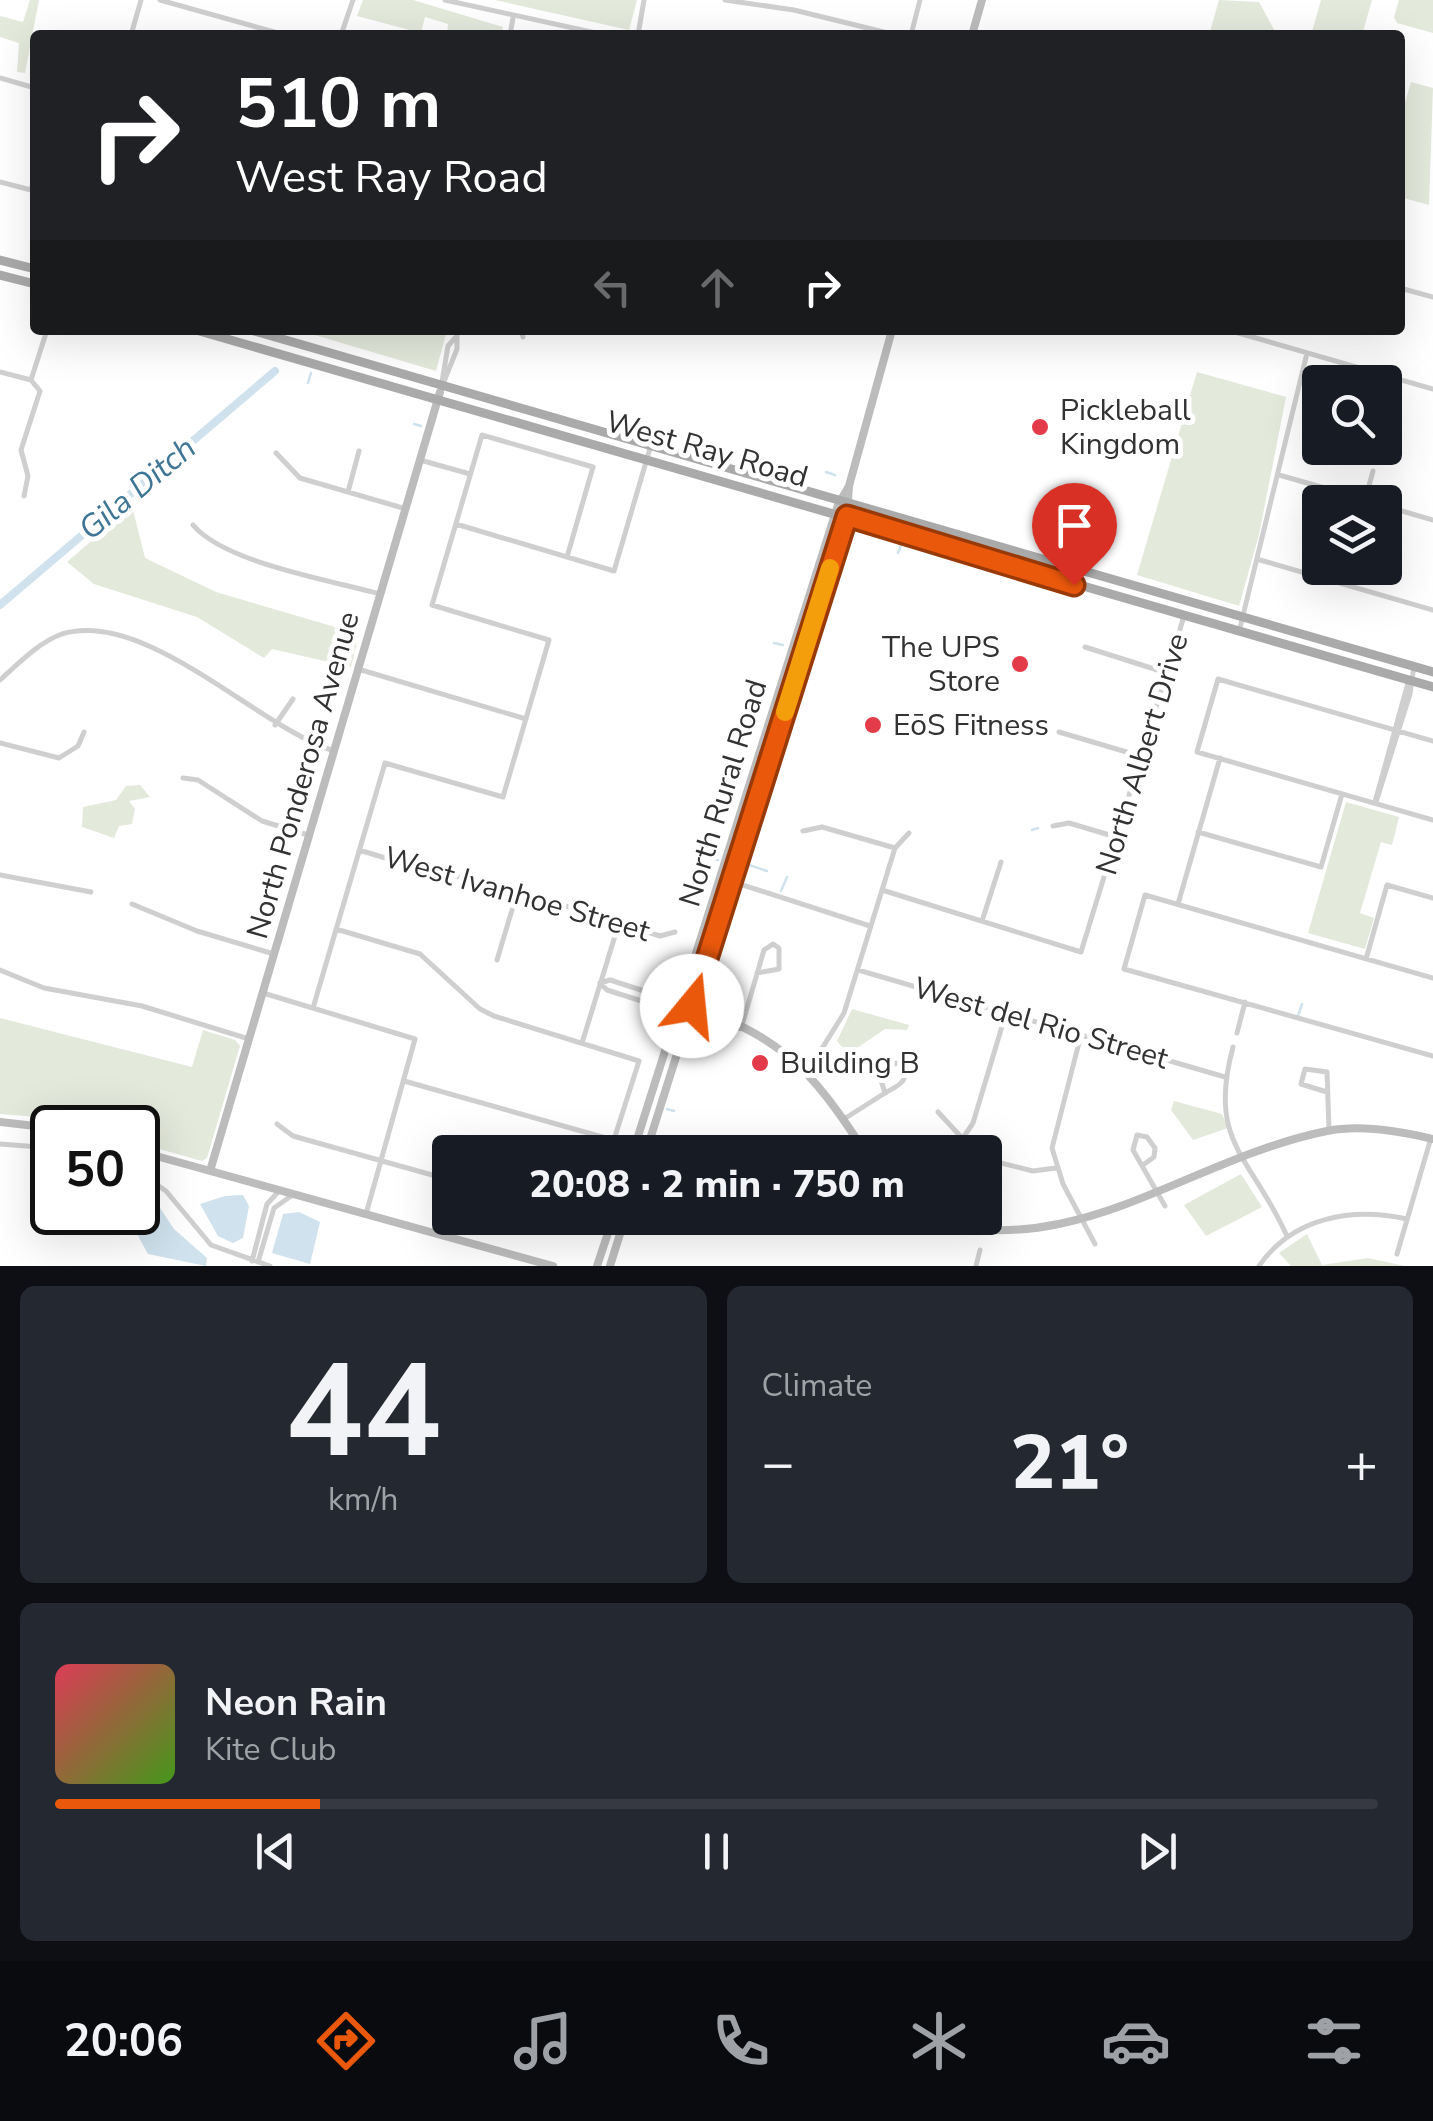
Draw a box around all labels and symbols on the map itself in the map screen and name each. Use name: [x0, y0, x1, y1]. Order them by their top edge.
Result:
place label: Pickleball Kingdom: [1060, 390, 1191, 465]
street label: West Ray Road: [601, 401, 813, 498]
marker: Pickleball Kingdom: [1029, 416, 1051, 438]
water label: Gila Ditch: [70, 427, 205, 550]
pin: [1032, 483, 1117, 586]
street label: North Ponderosa Avenue: [237, 607, 370, 943]
place label: The UPS Store: [882, 627, 1000, 702]
street label: North Albert Drive: [1086, 628, 1199, 880]
marker: The UPS Store: [1009, 653, 1031, 675]
street label: North Rural Road: [669, 675, 778, 912]
place label: EōS Fitness: [893, 705, 1049, 746]
marker: EōS Fitness: [862, 714, 884, 736]
street label: West Ivanhoe Street: [379, 837, 655, 952]
position arrow: [640, 954, 744, 1058]
street label: West del Rio Street: [909, 968, 1173, 1080]
place label: Building B: [780, 1043, 920, 1084]
marker: Building B: [749, 1052, 771, 1074]
speed limit sign: 50: [30, 1105, 160, 1235]

